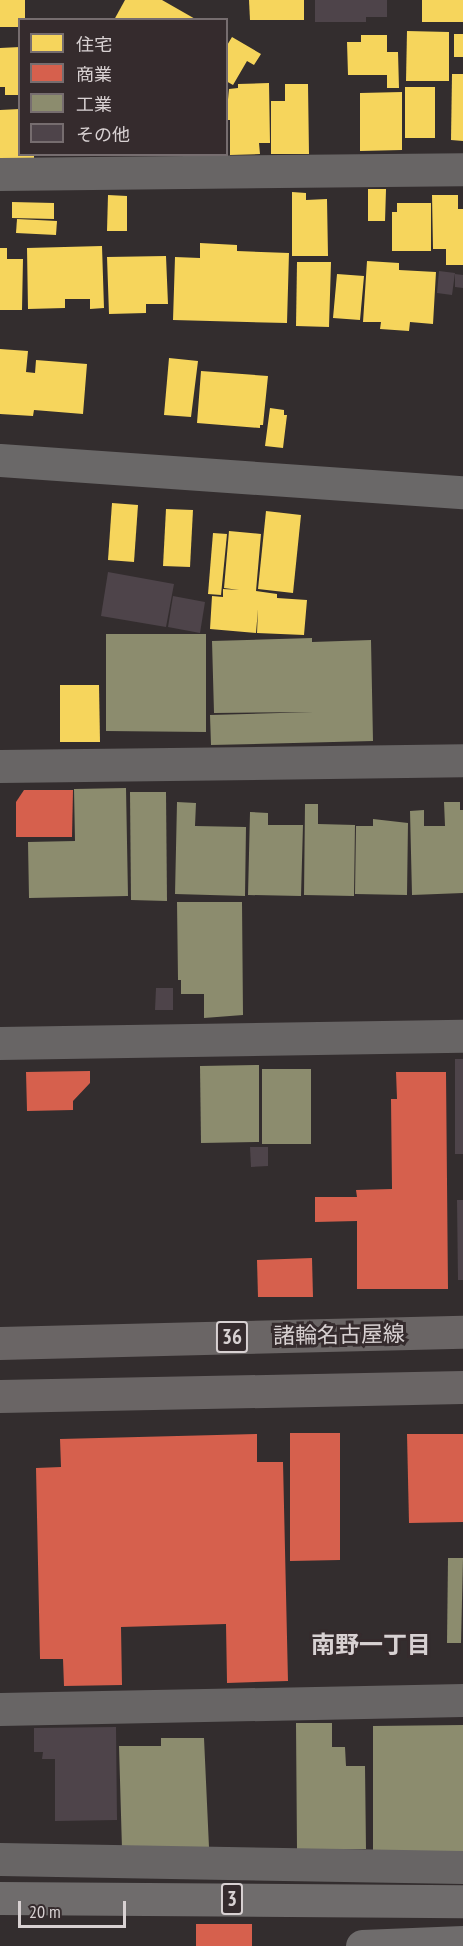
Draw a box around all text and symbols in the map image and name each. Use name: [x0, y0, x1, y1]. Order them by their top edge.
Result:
legend: [18, 18, 228, 156]
text: 住宅: [76, 33, 112, 56]
text: 商業: [76, 63, 112, 86]
text: 工業: [76, 93, 112, 116]
text: その他: [76, 123, 130, 146]
road number: 36: [216, 1319, 248, 1355]
street label: 諸輪名古屋線: [273, 1321, 405, 1349]
district label: 南野一丁目: [311, 1631, 431, 1659]
road number: 3: [220, 1881, 244, 1917]
scale bar: [21, 1889, 129, 1927]
text: 20 m: [29, 1900, 61, 1923]

